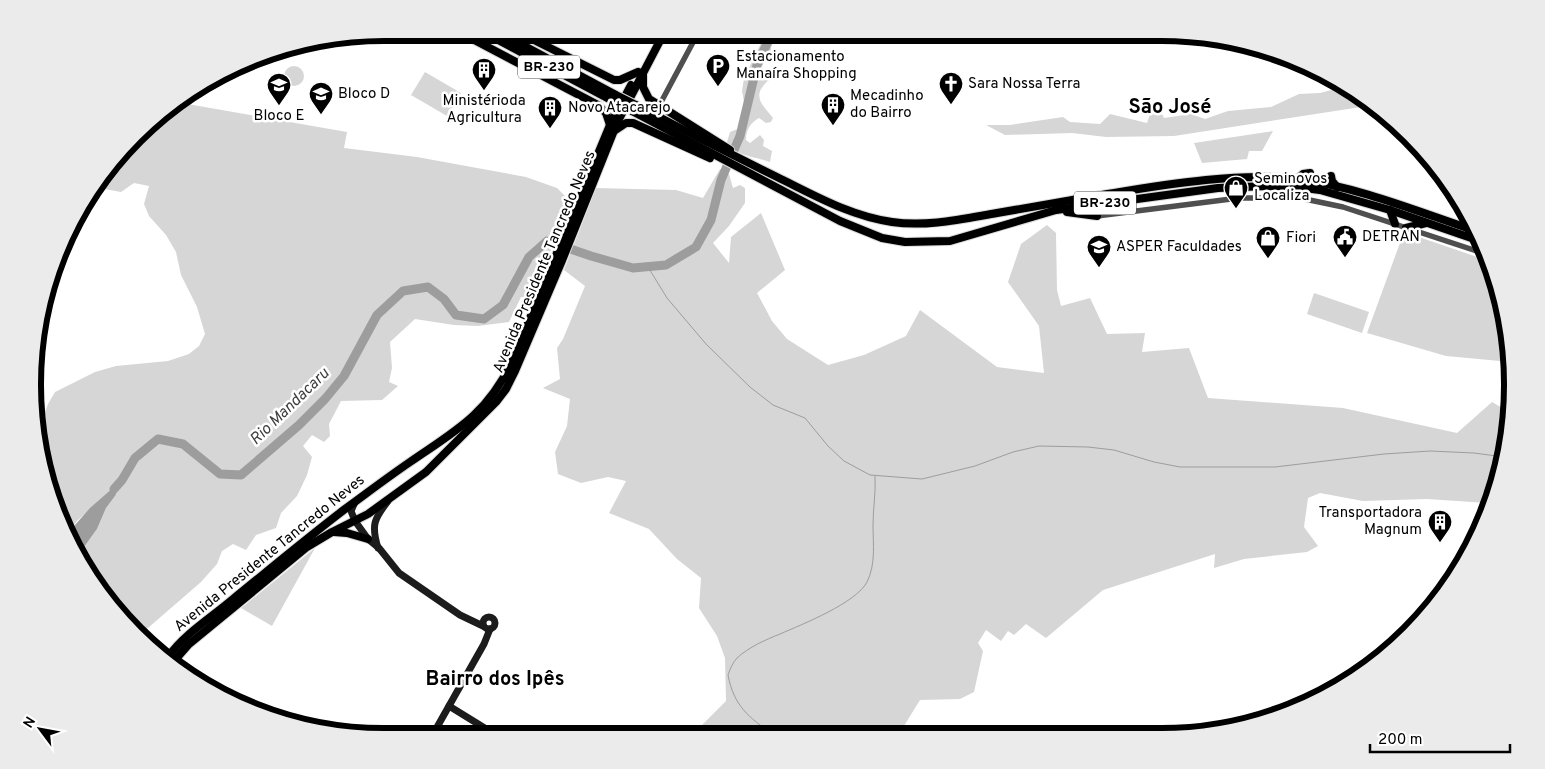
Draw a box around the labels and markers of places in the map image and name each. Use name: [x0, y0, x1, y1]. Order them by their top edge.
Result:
place label: Estacionamento Manaíra Shopping: [736, 48, 857, 84]
parking icon: Estacionamento Manaíra Shopping: [705, 53, 731, 87]
building icon: Ministérioda Agricultura: [471, 57, 497, 91]
church icon: Sara Nossa Terra: [938, 71, 964, 105]
school or university icon: Bloco E: [266, 72, 292, 106]
place label: Sara Nossa Terra: [968, 75, 1080, 94]
school or university icon: Bloco D: [308, 81, 334, 115]
place label: Bloco D: [338, 85, 390, 104]
place label: Mecadinho do Bairro: [850, 87, 924, 123]
place label: Ministérioda Agricultura: [442, 92, 526, 128]
building icon: Mecadinho do Bairro: [820, 92, 846, 126]
building icon: Novo Atacarejo: [537, 95, 563, 129]
place label: Novo Atacarejo: [568, 99, 671, 118]
place label: Bloco E: [254, 107, 304, 126]
place label: Seminovos Localiza: [1254, 170, 1327, 206]
shop icon: Seminovos Localiza: [1223, 175, 1249, 209]
public building icon: DETRAN: [1332, 224, 1358, 258]
shop icon: Fiori: [1255, 225, 1281, 259]
place label: DETRAN: [1362, 228, 1420, 247]
place label: Fiori: [1286, 229, 1316, 248]
school or university icon: ASPER Faculdades: [1086, 234, 1112, 268]
place label: ASPER Faculdades: [1116, 238, 1242, 257]
place label: Transportadora Magnum: [1319, 504, 1422, 540]
building icon: Transportadora Magnum: [1427, 509, 1453, 543]

